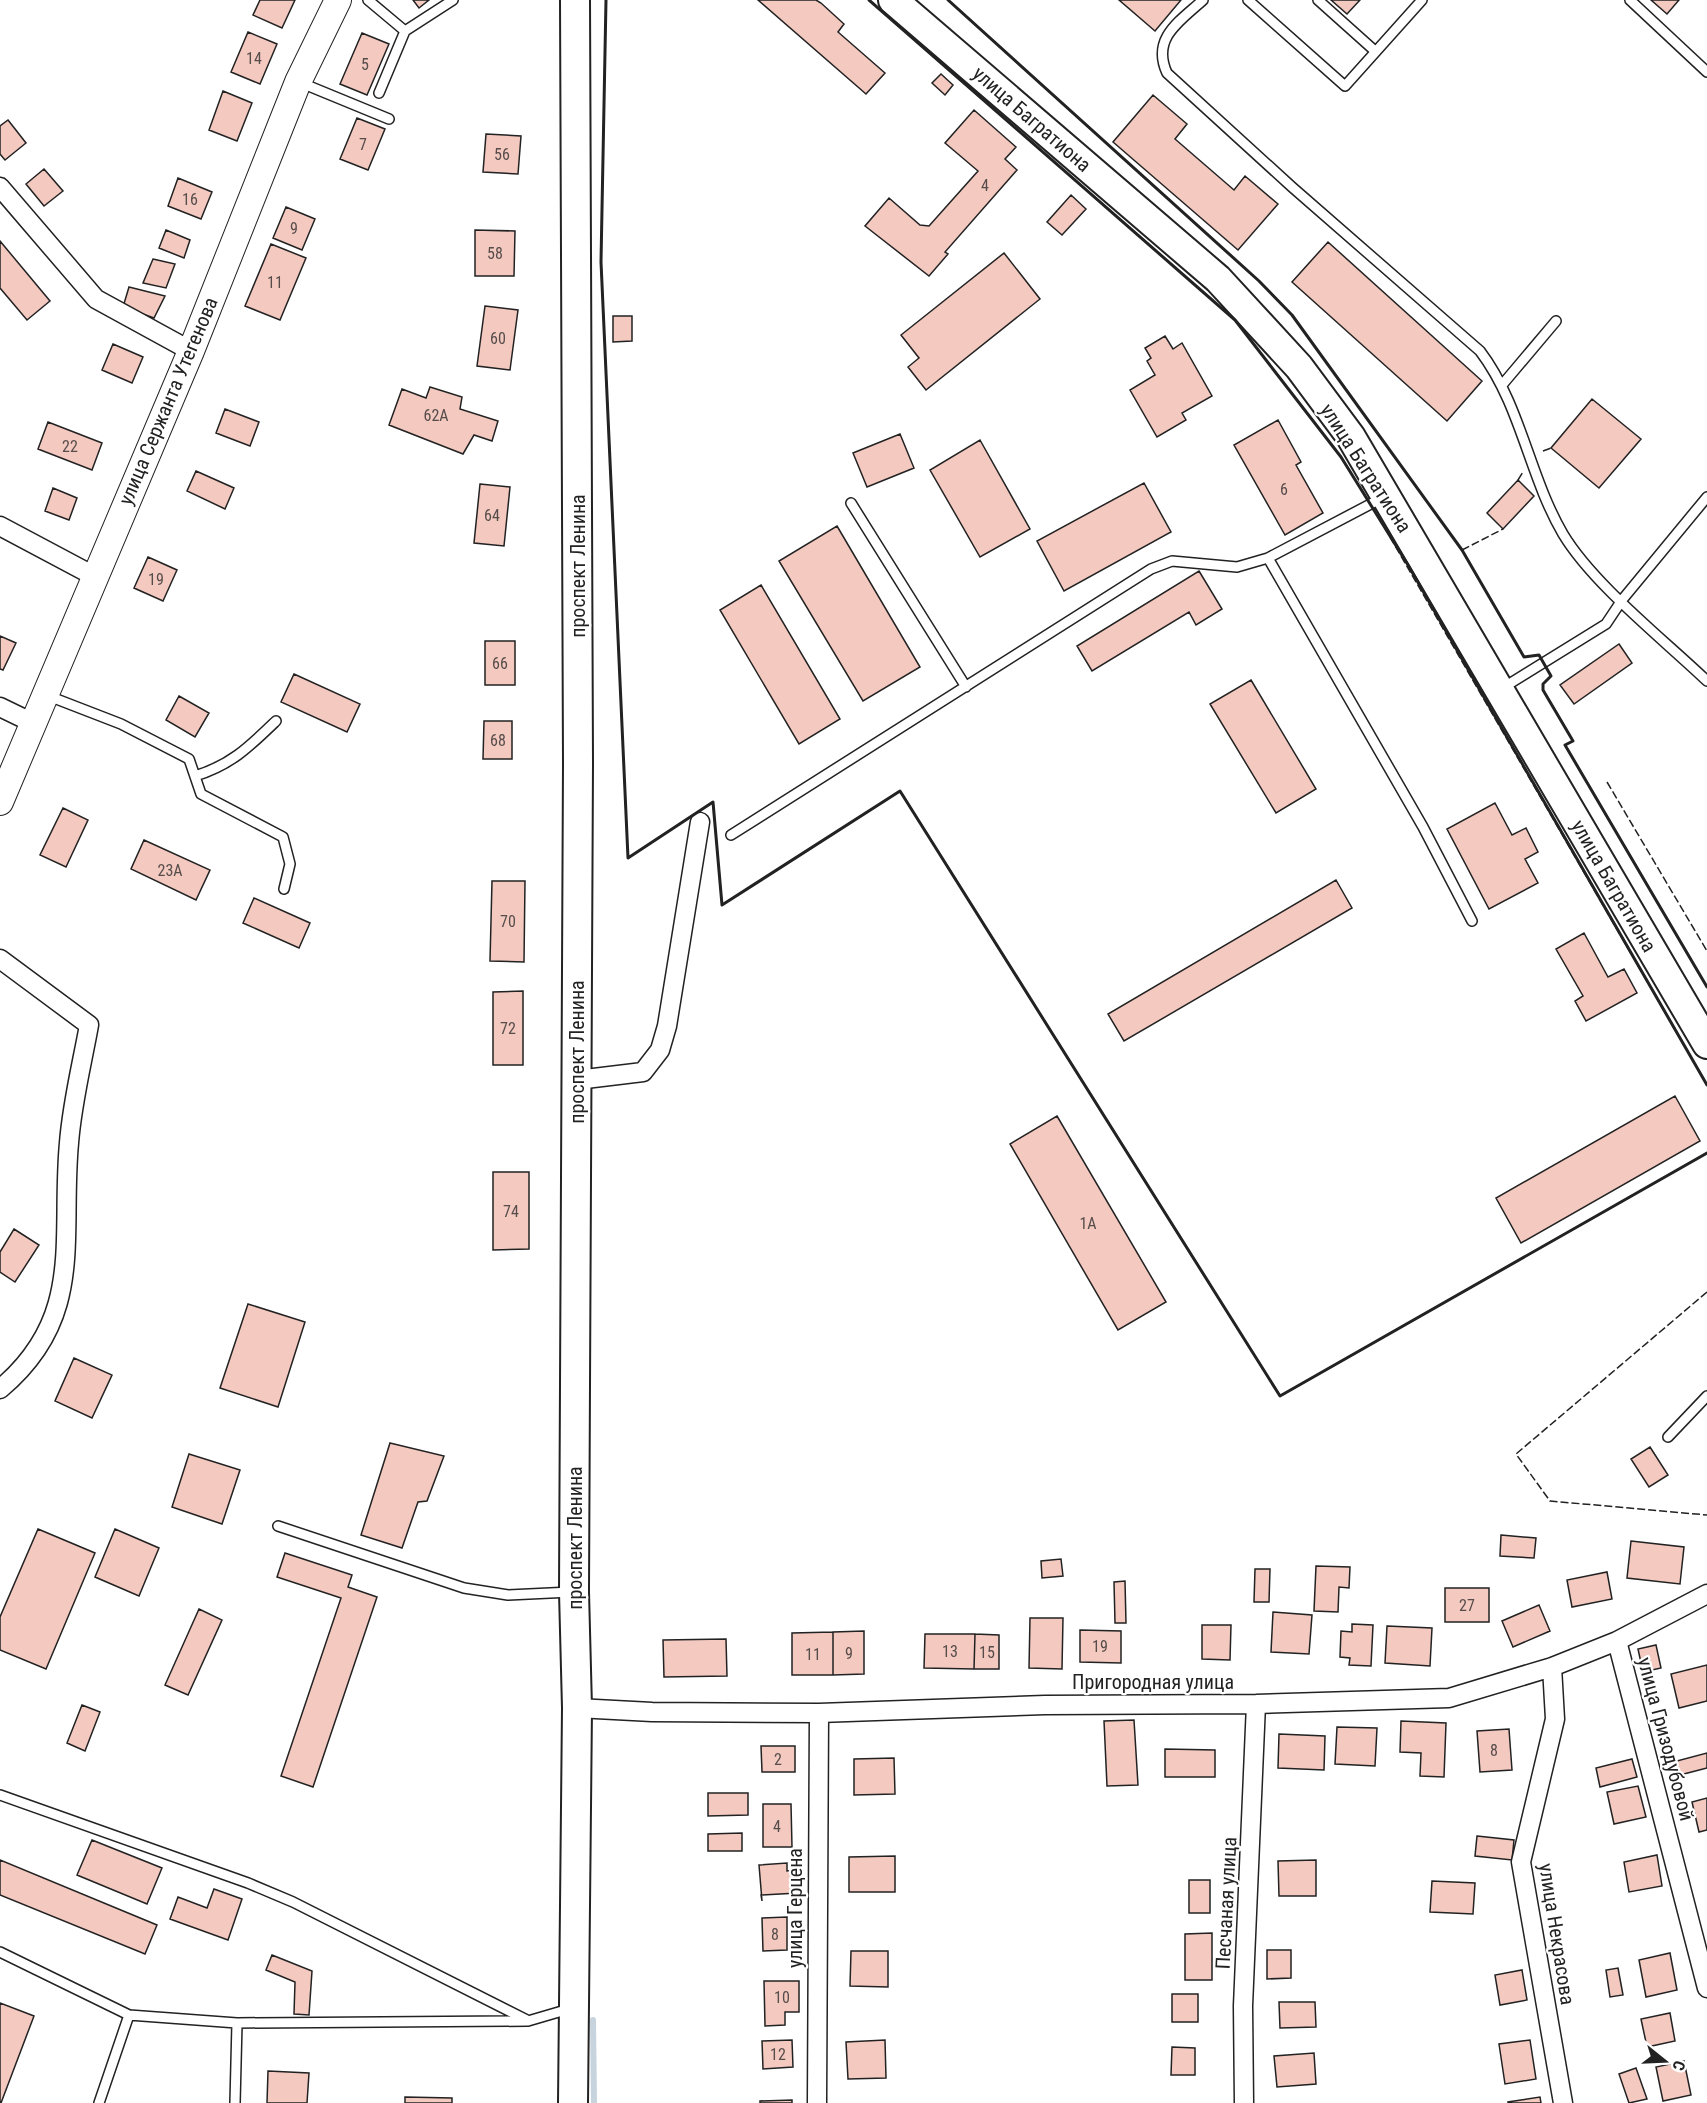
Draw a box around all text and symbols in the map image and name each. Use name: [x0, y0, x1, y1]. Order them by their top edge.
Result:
house number: 14: [246, 49, 262, 68]
house number: 5: [361, 55, 369, 74]
street label: улица Багратиона: [968, 61, 1096, 177]
house number: 7: [359, 135, 367, 154]
house number: 56: [494, 145, 510, 164]
house number: 4: [981, 176, 989, 195]
house number: 16: [182, 190, 198, 209]
house number: 9: [290, 219, 298, 238]
house number: 58: [487, 244, 503, 263]
house number: 11: [267, 273, 283, 292]
street label: улица Сержанта Утегенова: [113, 293, 223, 509]
house number: 60: [490, 329, 506, 348]
street label: улица Багратиона: [1315, 399, 1417, 537]
house number: 62А: [423, 406, 449, 425]
house number: 22: [62, 437, 78, 456]
house number: 6: [1280, 480, 1288, 499]
street label: проспект Ленина: [566, 494, 590, 638]
house number: 64: [484, 506, 500, 525]
house number: 19: [148, 570, 164, 589]
house number: 66: [492, 654, 508, 673]
house number: 68: [490, 731, 506, 750]
street label: улица Багратиона: [1566, 816, 1662, 956]
house number: 23А: [157, 861, 183, 880]
house number: 70: [500, 912, 516, 931]
street label: проспект Ленина: [565, 980, 589, 1124]
house number: 72: [500, 1019, 516, 1038]
house number: 74: [503, 1202, 519, 1221]
house number: 1A: [1079, 1214, 1097, 1233]
street label: проспект Ленина: [563, 1466, 587, 1610]
house number: 27: [1459, 1596, 1475, 1615]
house number: 19: [1092, 1637, 1108, 1656]
house number: 13: [942, 1642, 958, 1661]
house number: 15: [979, 1643, 995, 1662]
house number: 9: [845, 1644, 853, 1663]
house number: 11: [805, 1645, 821, 1664]
street label: улица Гризодубовой: [1633, 1655, 1699, 1823]
street label: Пригородная улица: [1072, 1670, 1234, 1694]
house number: 8: [1490, 1741, 1498, 1760]
house number: 2: [774, 1750, 782, 1769]
house number: 4: [773, 1817, 781, 1836]
street label: Песчаная улица: [1211, 1836, 1241, 1970]
street label: улица Герцена: [783, 1848, 807, 1968]
street label: улица Некрасова: [1534, 1862, 1580, 2006]
house number: 8: [771, 1925, 779, 1944]
house number: 10: [774, 1988, 790, 2007]
north arrow: [1635, 2031, 1695, 2091]
house number: 12: [770, 2045, 786, 2064]
text: С: [1668, 2058, 1689, 2073]

